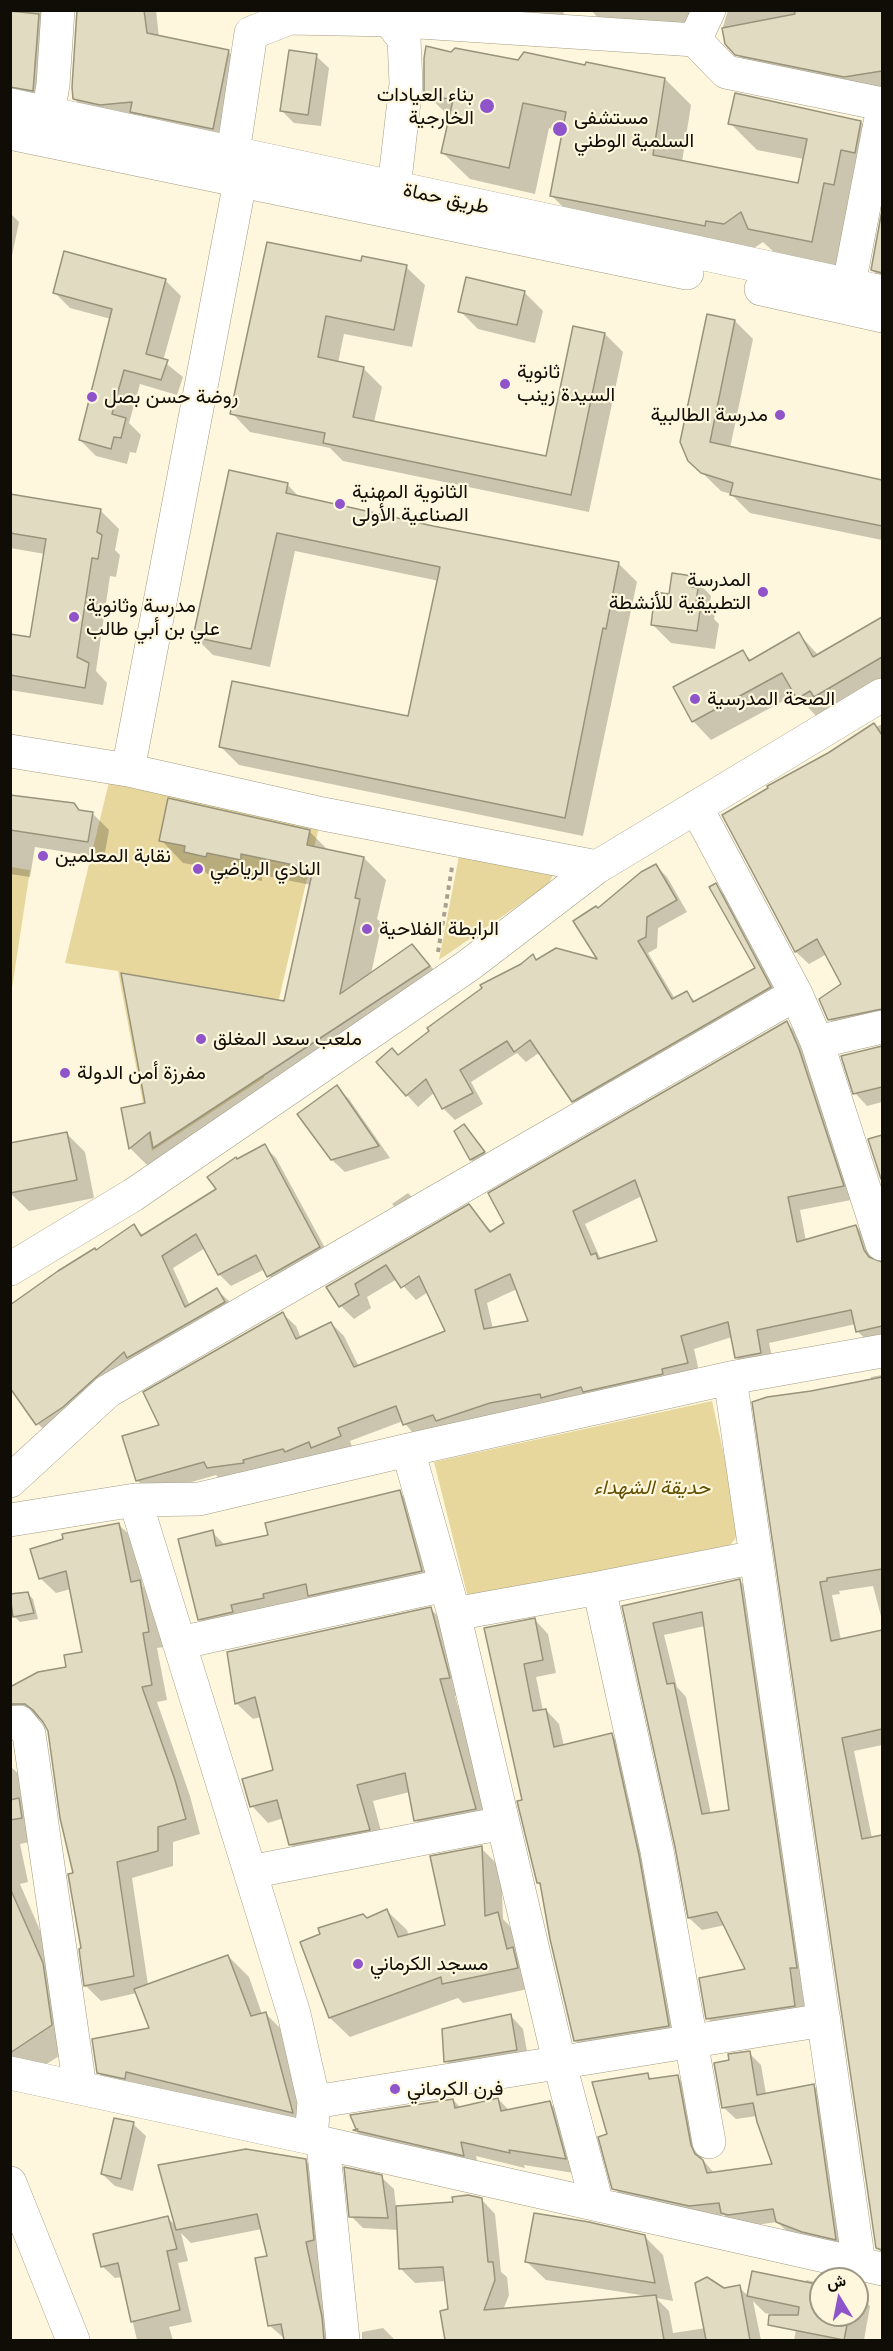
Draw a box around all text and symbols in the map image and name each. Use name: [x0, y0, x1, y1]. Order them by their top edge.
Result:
place label: بناء العيادات الخارجية: [377, 83, 474, 130]
marker: بناء العيادات الخارجية: [478, 97, 496, 115]
place label: مستشفى السلمية الوطني: [574, 106, 694, 153]
marker: مستشفى السلمية الوطني: [551, 120, 569, 138]
street label: طريق حماة: [401, 178, 491, 220]
place label: ثانوية السيدة زينب: [517, 360, 615, 407]
marker: ثانوية السيدة زينب: [498, 377, 512, 391]
place label: روضة حسن بصل: [104, 385, 238, 409]
marker: روضة حسن بصل: [85, 390, 99, 404]
place label: مدرسة الطالبية: [651, 403, 768, 427]
marker: مدرسة الطالبية: [773, 408, 787, 422]
place label: الثانوية المهنية الصناعية الأولى: [352, 480, 469, 527]
marker: الثانوية المهنية الصناعية الأولى: [333, 497, 347, 511]
place label: المدرسة التطبيقية للأنشطة: [609, 568, 751, 615]
marker: المدرسة التطبيقية للأنشطة: [756, 585, 770, 599]
place label: مدرسة وثانوية علي بن أبي طالب: [86, 594, 220, 641]
marker: مدرسة وثانوية علي بن أبي طالب: [67, 610, 81, 624]
place label: الصحة المدرسية: [707, 687, 835, 711]
marker: الصحة المدرسية: [688, 692, 702, 706]
place label: نقابة المعلمين: [55, 844, 171, 868]
marker: نقابة المعلمين: [36, 849, 50, 863]
place label: النادي الرياضي: [210, 857, 321, 881]
marker: النادي الرياضي: [191, 862, 205, 876]
place label: الرابطة الفلاحية: [379, 917, 499, 941]
marker: الرابطة الفلاحية: [360, 922, 374, 936]
place label: ملعب سعد المغلق: [213, 1027, 362, 1051]
marker: ملعب سعد المغلق: [194, 1032, 208, 1046]
place label: مفرزة أمن الدولة: [77, 1061, 206, 1085]
marker: مفرزة أمن الدولة: [58, 1066, 72, 1080]
park label: حديقة الشهداء: [594, 1476, 710, 1500]
place label: مسجد الكرماني: [370, 1952, 488, 1976]
marker: مسجد الكرماني: [351, 1957, 365, 1971]
place label: فرن الكرماني: [407, 2077, 503, 2101]
marker: فرن الكرماني: [388, 2082, 402, 2096]
north arrow: [809, 2267, 869, 2327]
text: ش: [825, 2270, 847, 2293]

